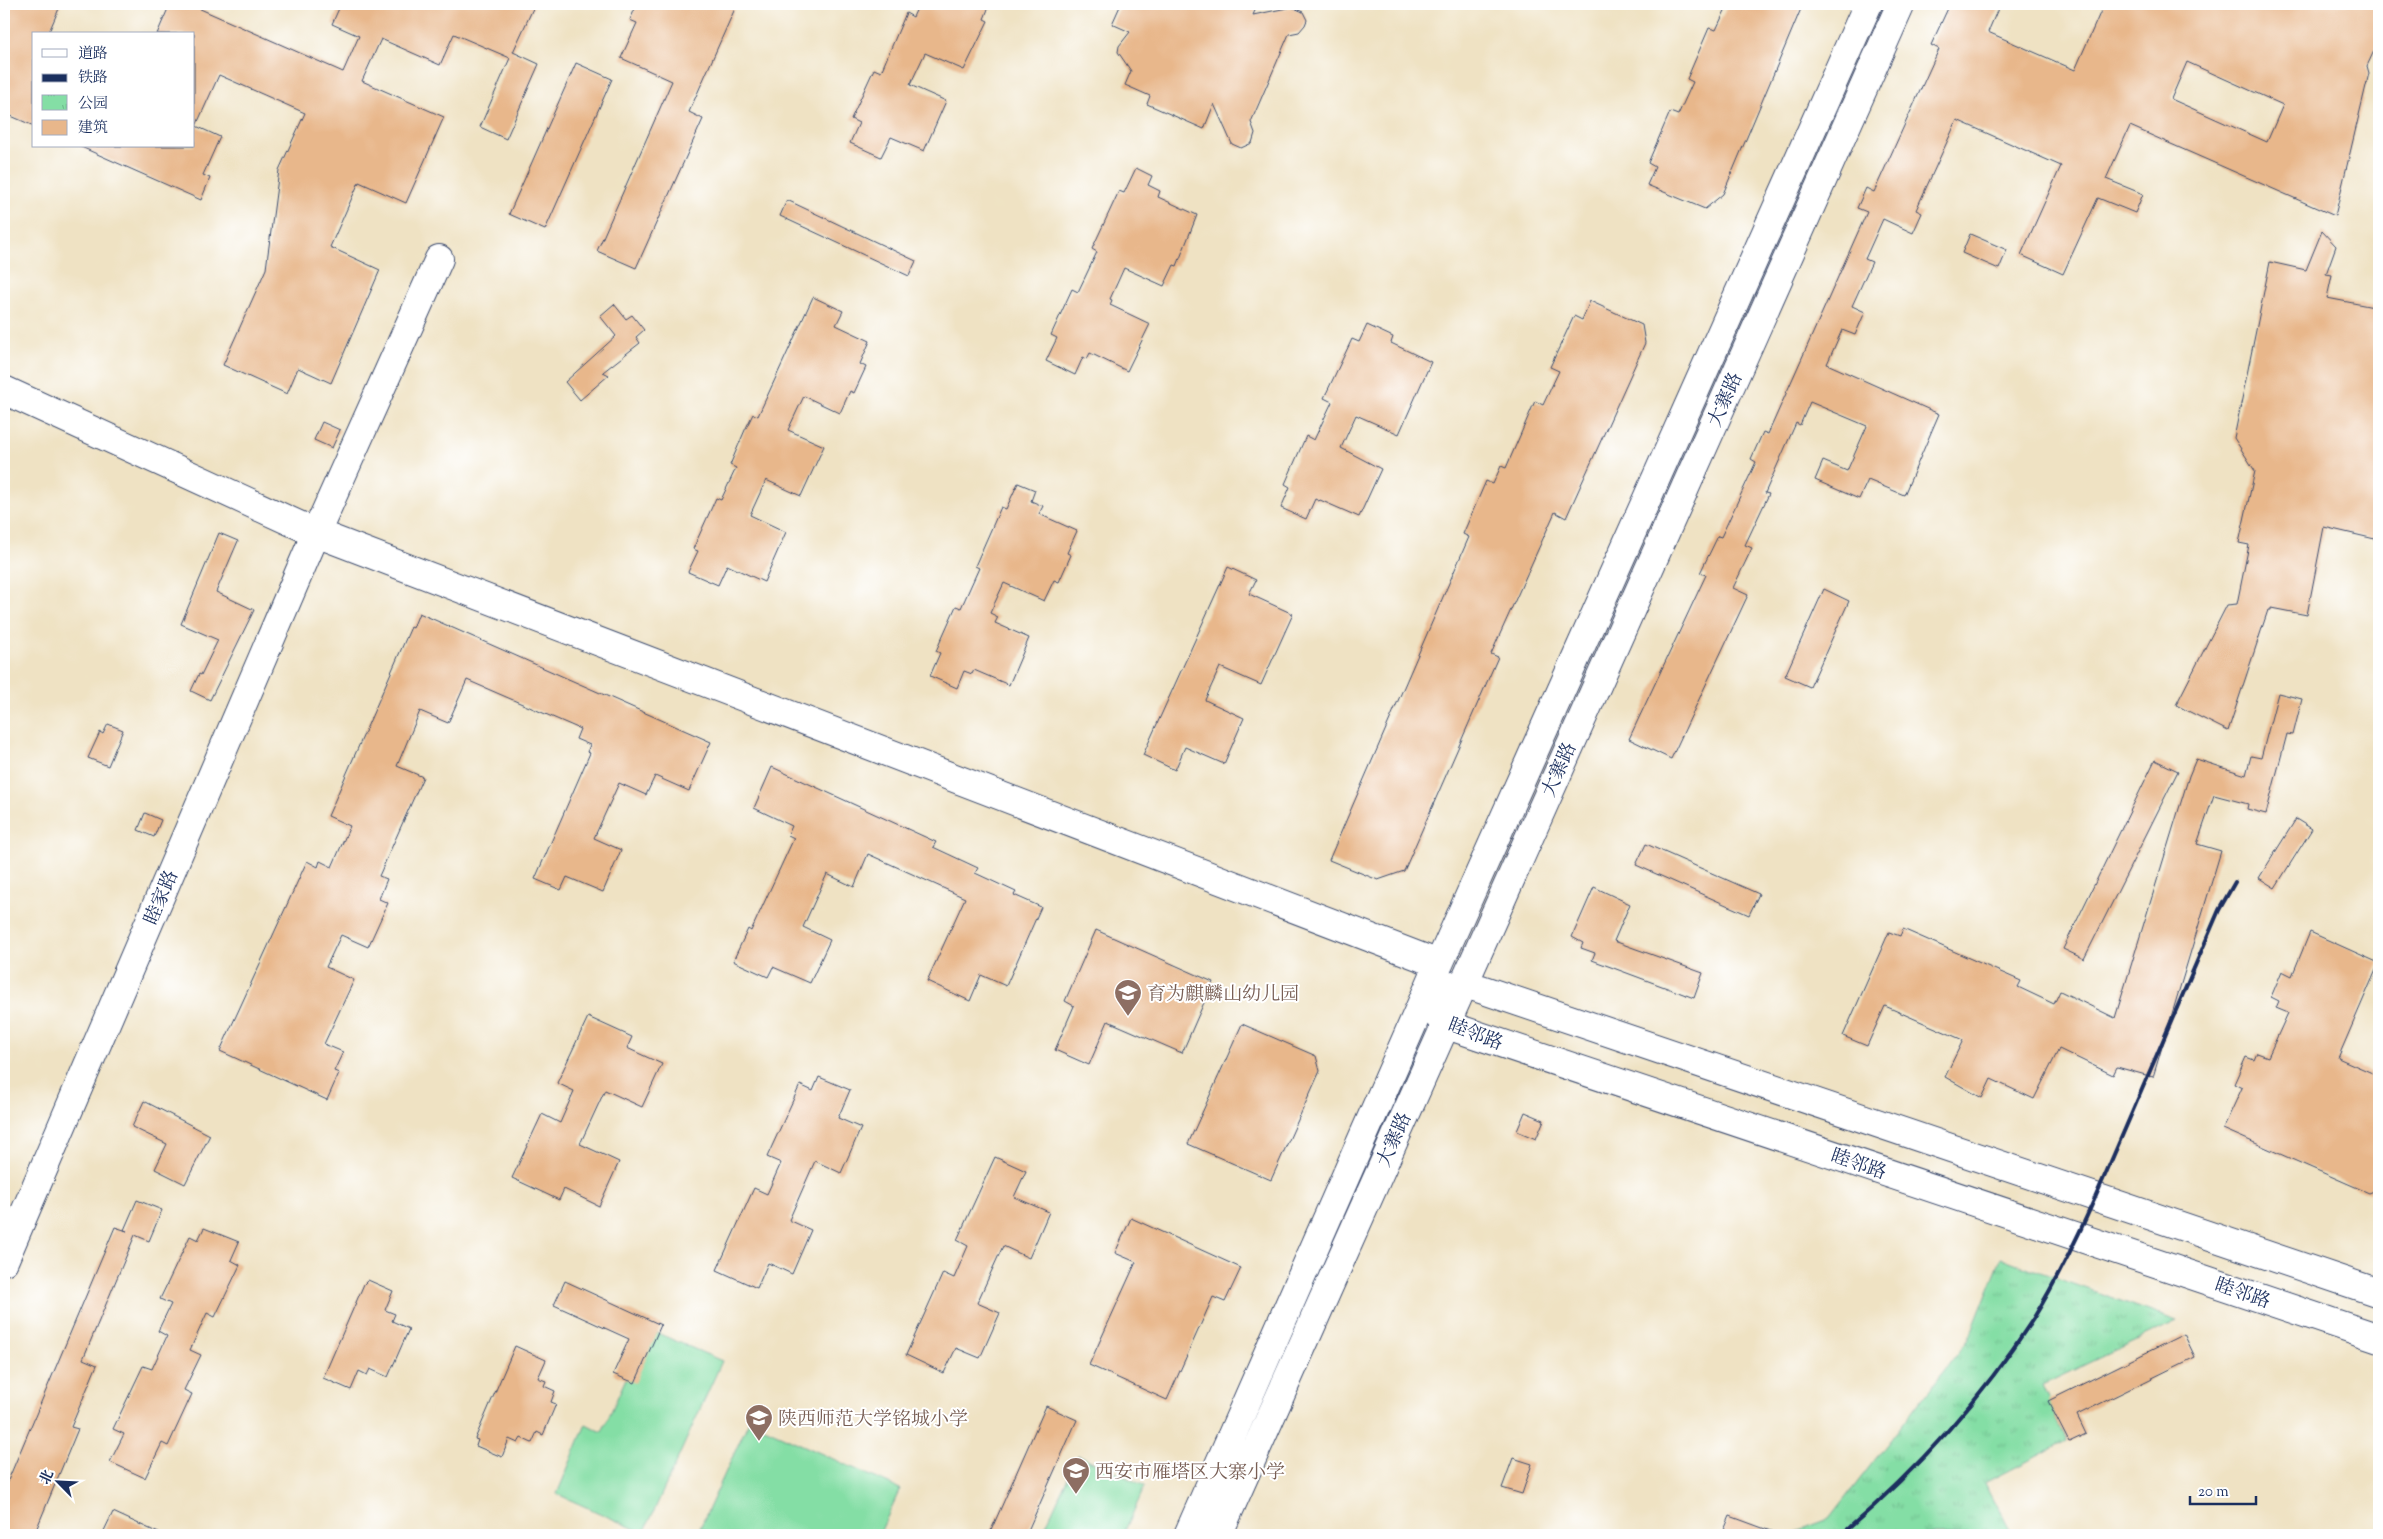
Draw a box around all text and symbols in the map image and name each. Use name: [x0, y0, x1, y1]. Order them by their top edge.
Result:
legend: [32, 32, 195, 148]
text: 道路: [78, 44, 108, 65]
text: 铁路: [78, 68, 108, 89]
text: 公园: [78, 94, 108, 115]
text: 建筑: [78, 118, 108, 139]
street label: 大寨路: [1702, 368, 1750, 432]
street label: 大寨路: [1536, 738, 1584, 802]
street label: 睦家路: [139, 866, 186, 929]
school or university icon: 育为麒麟山幼儿园: [1113, 978, 1143, 1017]
place label: 育为麒麟山幼儿园: [1147, 982, 1299, 1009]
street label: 睦邻路: [1444, 1013, 1507, 1058]
street label: 大寨路: [1371, 1108, 1419, 1172]
street label: 睦邻路: [1827, 1143, 1890, 1187]
street label: 睦邻路: [2211, 1272, 2274, 1316]
school or university icon: 陕西师范大学铭城小学: [744, 1403, 774, 1442]
place label: 陕西师范大学铭城小学: [778, 1407, 968, 1434]
north arrow: [32, 1456, 82, 1506]
school or university icon: 西安市雁塔区大寨小学: [1061, 1456, 1091, 1495]
place label: 西安市雁塔区大寨小学: [1095, 1460, 1285, 1487]
text: 北: [36, 1467, 60, 1488]
scale bar: [2190, 1474, 2257, 1506]
text: 20 m: [2198, 1482, 2229, 1503]

